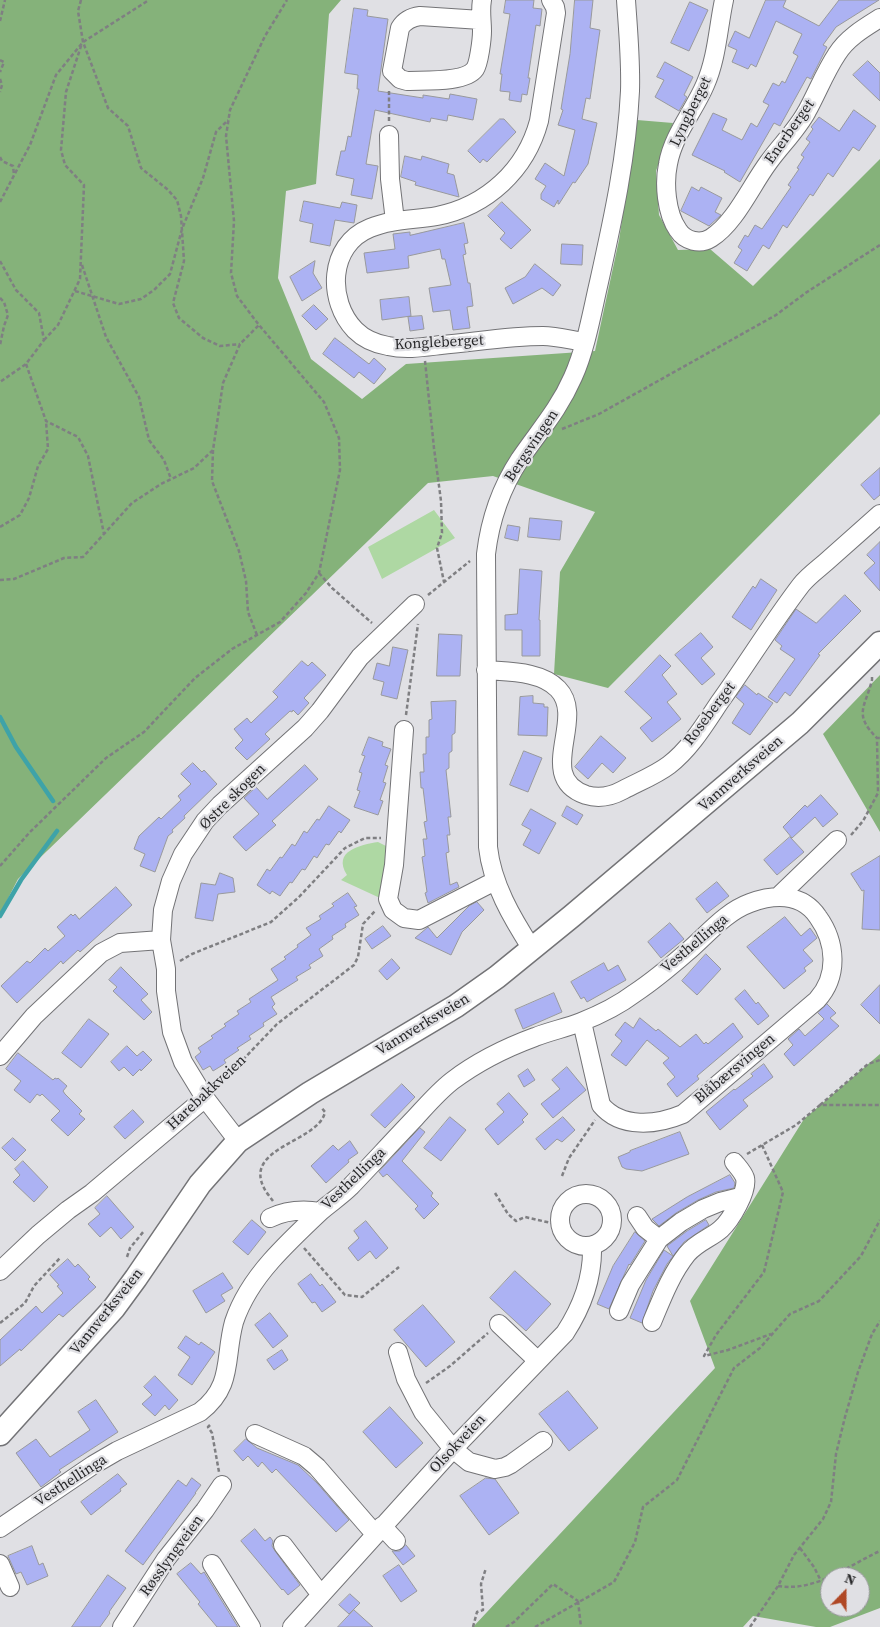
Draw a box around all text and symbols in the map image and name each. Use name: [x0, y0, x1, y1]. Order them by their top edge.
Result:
street label: Lyngberget: [666, 74, 716, 150]
street label: Enerberget: [761, 96, 819, 168]
street label: Kongleberget: [394, 332, 484, 354]
street label: Bergsvingen: [501, 407, 563, 485]
street label: Roseberget: [680, 679, 740, 749]
street label: Vannverksveien: [695, 732, 787, 816]
street label: Østre skogen: [196, 760, 270, 834]
street label: Vesthellinga: [658, 911, 732, 977]
street label: Vannverksveien: [373, 990, 473, 1060]
street label: Blåbærsvingen: [691, 1030, 779, 1108]
street label: Harebakkveien: [164, 1052, 250, 1134]
street label: Vesthellinga: [318, 1144, 390, 1214]
street label: Vannverksveien: [67, 1265, 147, 1359]
street label: Olsokveien: [426, 1411, 490, 1477]
street label: Vesthellinga: [32, 1451, 110, 1511]
street label: Røsslyngveien: [137, 1512, 207, 1600]
north arrow: [820, 1567, 870, 1617]
text: N: [842, 1568, 859, 1590]

